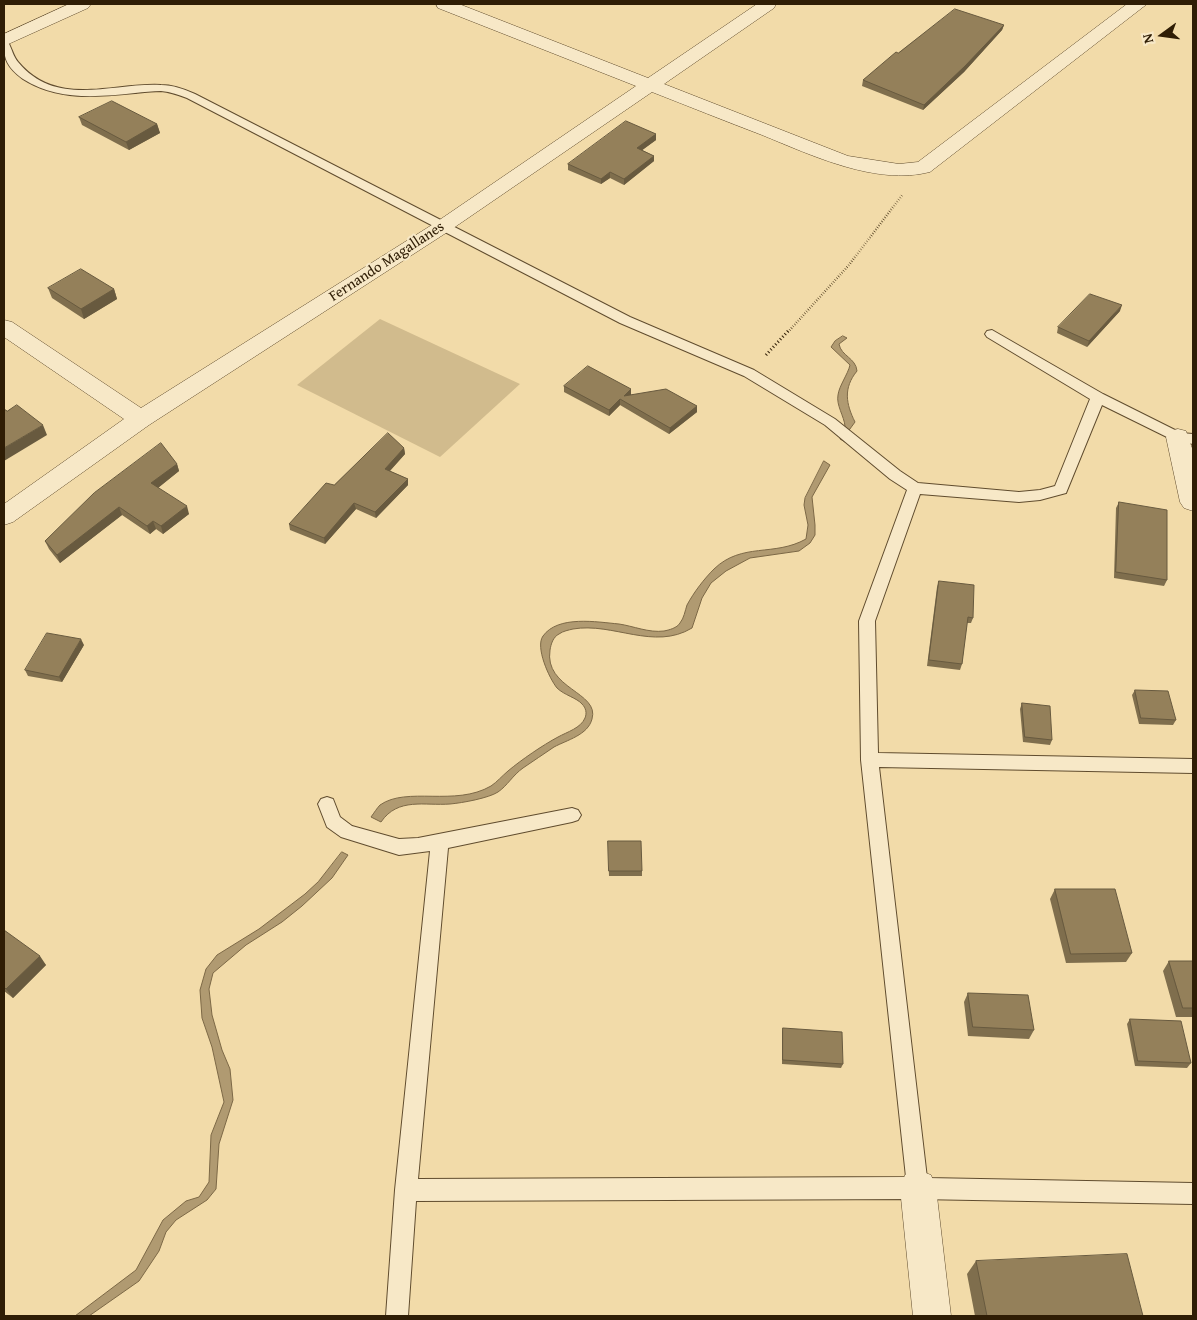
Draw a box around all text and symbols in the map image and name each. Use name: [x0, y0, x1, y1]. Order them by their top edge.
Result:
north arrow: [1137, 10, 1187, 60]
text: N: [1137, 32, 1158, 46]
street label: Fernando Magallanes: [326, 218, 448, 306]

